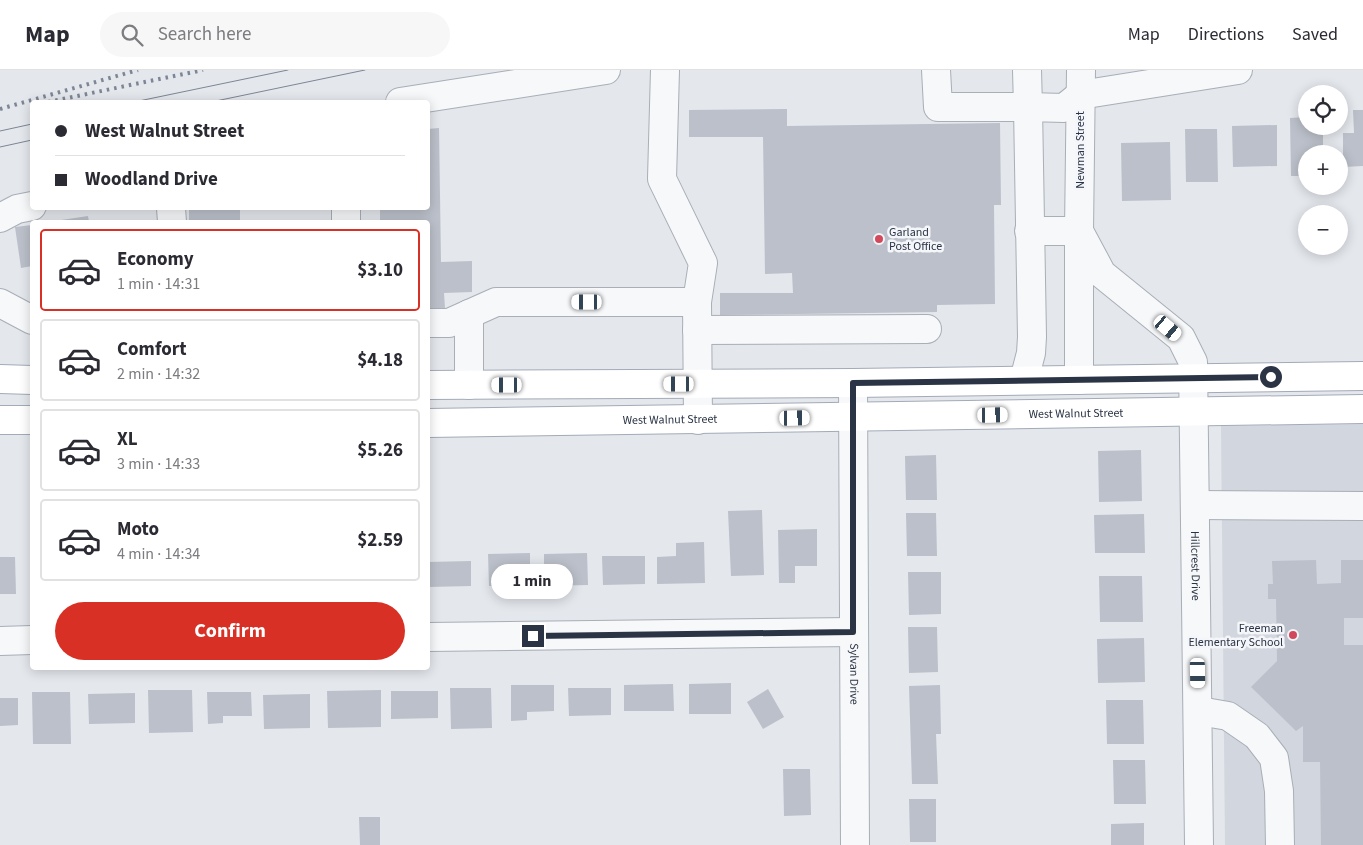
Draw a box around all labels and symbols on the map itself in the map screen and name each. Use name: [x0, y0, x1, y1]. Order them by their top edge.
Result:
street label: Newman Street: [1072, 111, 1089, 189]
place label: Garland Post Office: [889, 224, 942, 255]
marker: Garland Post Office: [873, 233, 885, 245]
car: [572, 295, 602, 310]
car: [1151, 313, 1184, 343]
route start: [1260, 366, 1282, 388]
car: [664, 377, 694, 392]
car: [492, 378, 522, 393]
street label: West Walnut Street: [1028, 404, 1123, 423]
car: [977, 407, 1008, 423]
street label: West Walnut Street: [622, 410, 717, 429]
car: [779, 410, 810, 426]
street label: Hillcrest Drive: [1187, 531, 1204, 601]
callout: 1 min: [492, 564, 574, 598]
place label: Freeman Elementary School: [1188, 620, 1283, 651]
route end: [522, 625, 544, 647]
marker: Freeman Elementary School: [1287, 629, 1299, 641]
street label: Sylvan Drive: [846, 643, 863, 705]
car: [1190, 658, 1205, 688]

